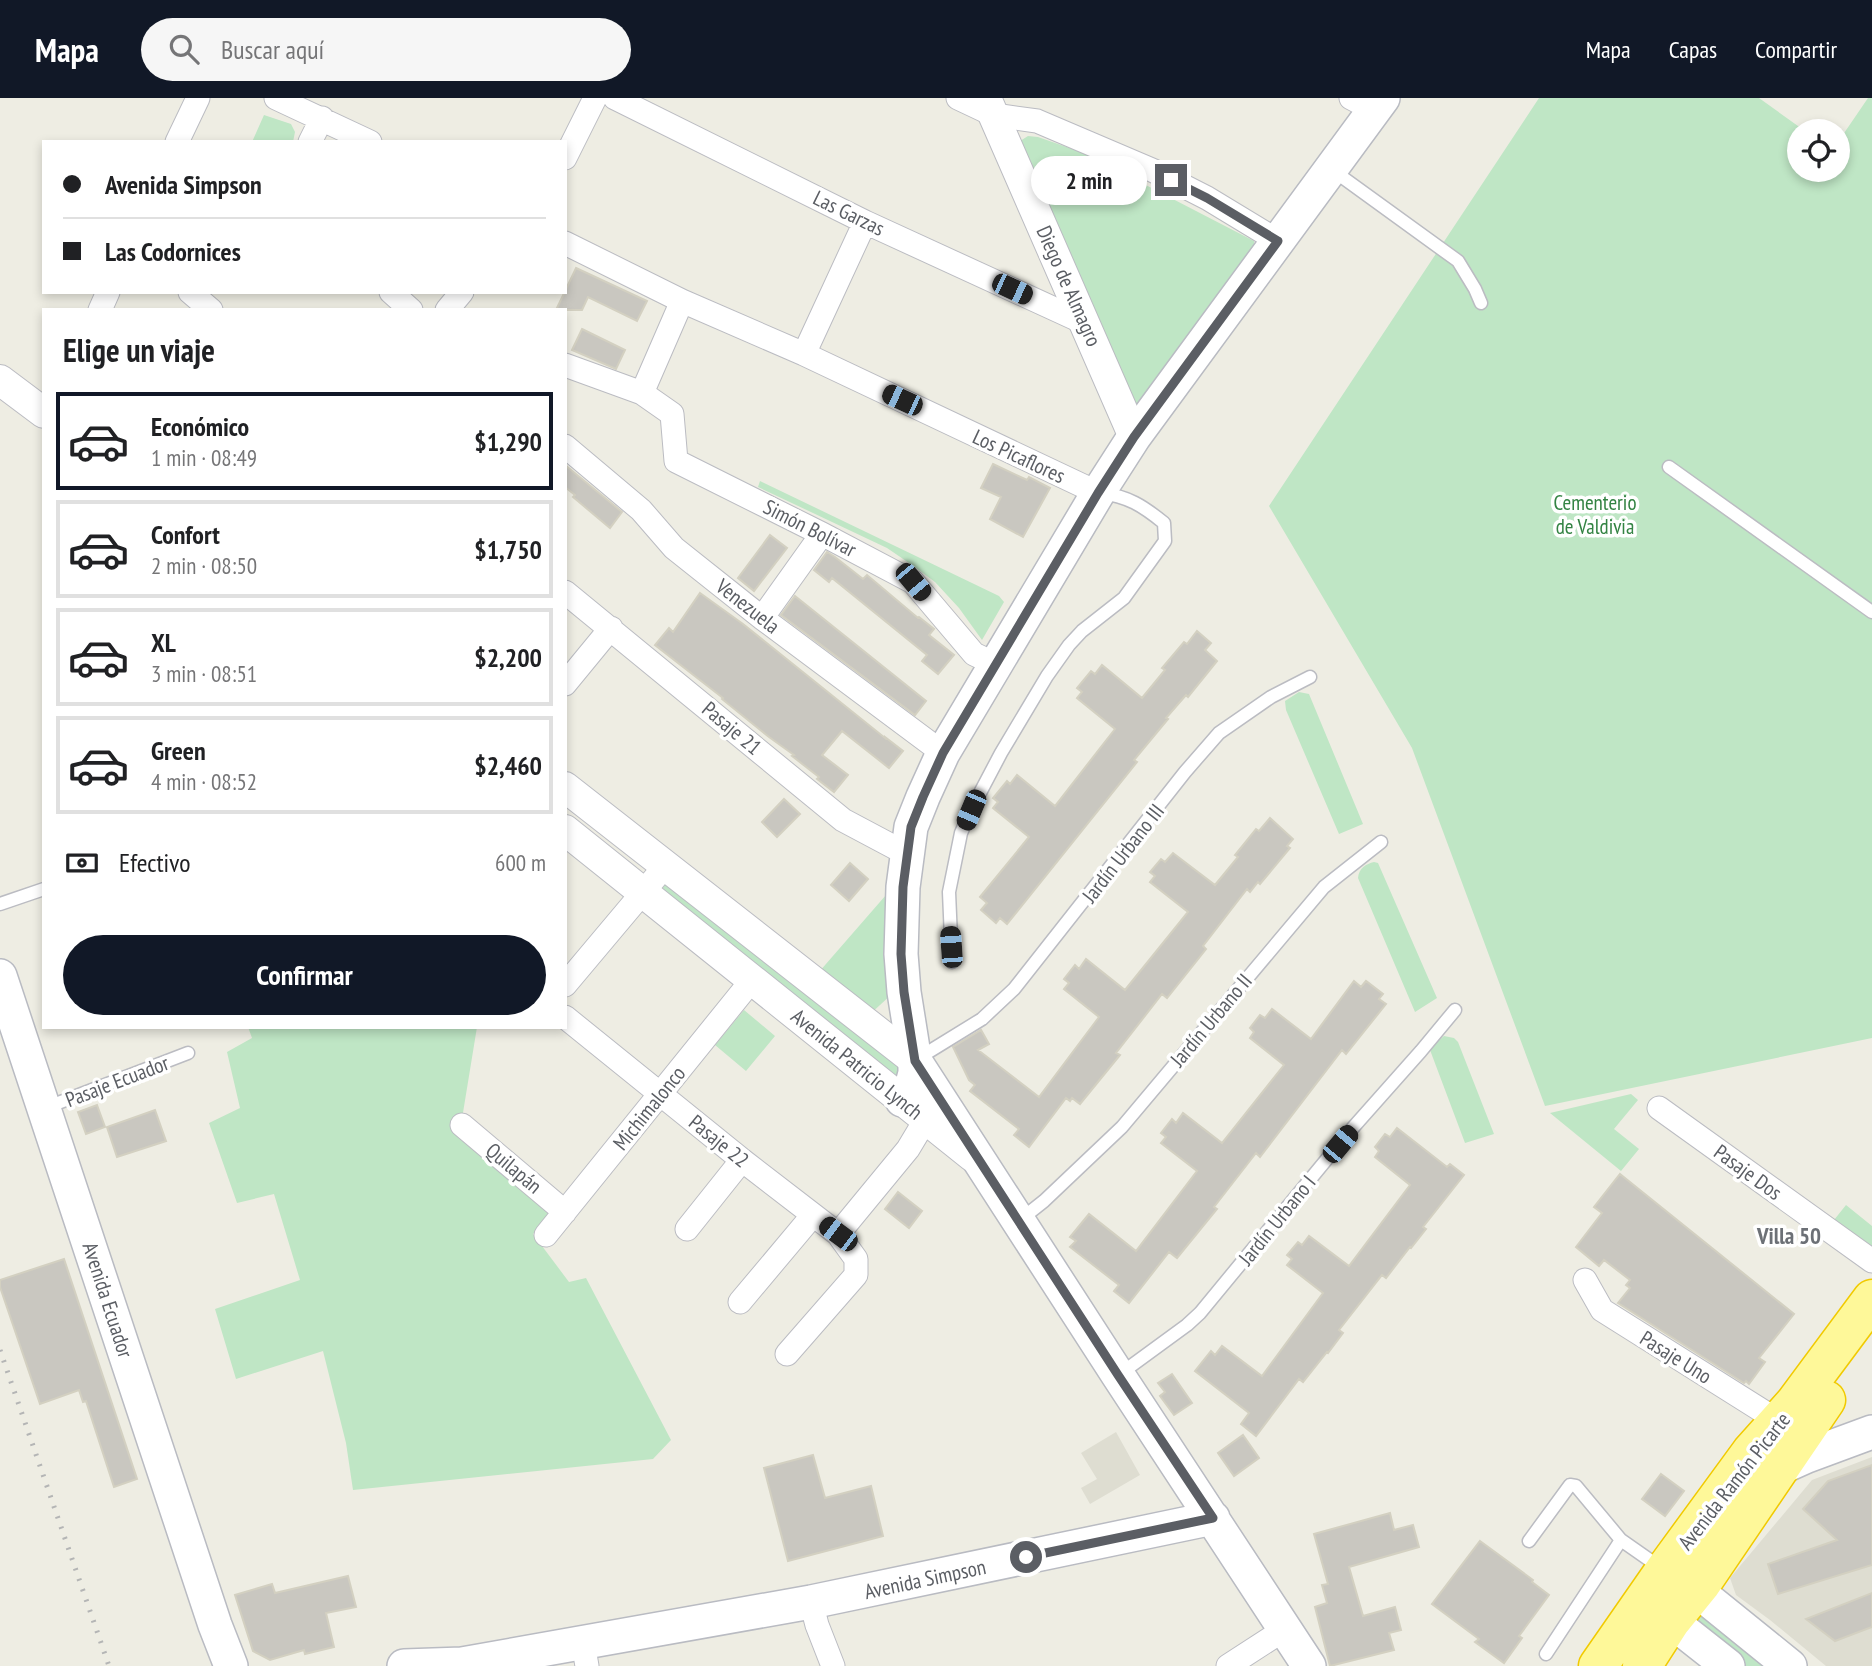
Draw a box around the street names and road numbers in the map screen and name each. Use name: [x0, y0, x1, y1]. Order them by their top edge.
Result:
street label: Las Garzas: [809, 184, 889, 242]
street label: Diego de Almagro: [1030, 222, 1108, 350]
street label: Los Picaflores: [969, 423, 1069, 489]
street label: Simón Bolívar: [759, 493, 861, 563]
street label: Venezuela: [710, 572, 785, 639]
street label: Pasaje 21: [697, 695, 767, 761]
street label: Jardín Urbano III: [1075, 798, 1170, 909]
street label: Jardín Urbano II: [1164, 968, 1258, 1073]
street label: Avenida Patricio Lynch: [786, 1003, 928, 1125]
street label: Pasaje Ecuador: [62, 1049, 173, 1113]
street label: Michimalonco: [607, 1060, 691, 1156]
street label: Pasaje 22: [684, 1109, 754, 1173]
street label: Quilapán: [480, 1137, 548, 1199]
street label: Pasaje Dos: [1709, 1138, 1787, 1206]
street label: Jardín Urbano I: [1232, 1169, 1322, 1271]
street label: Avenida Ecuador: [77, 1239, 139, 1361]
street label: Pasaje Uno: [1635, 1324, 1717, 1390]
street label: Avenida Ramón Picarte: [1672, 1407, 1796, 1555]
street label: Avenida Simpson: [862, 1553, 988, 1605]

